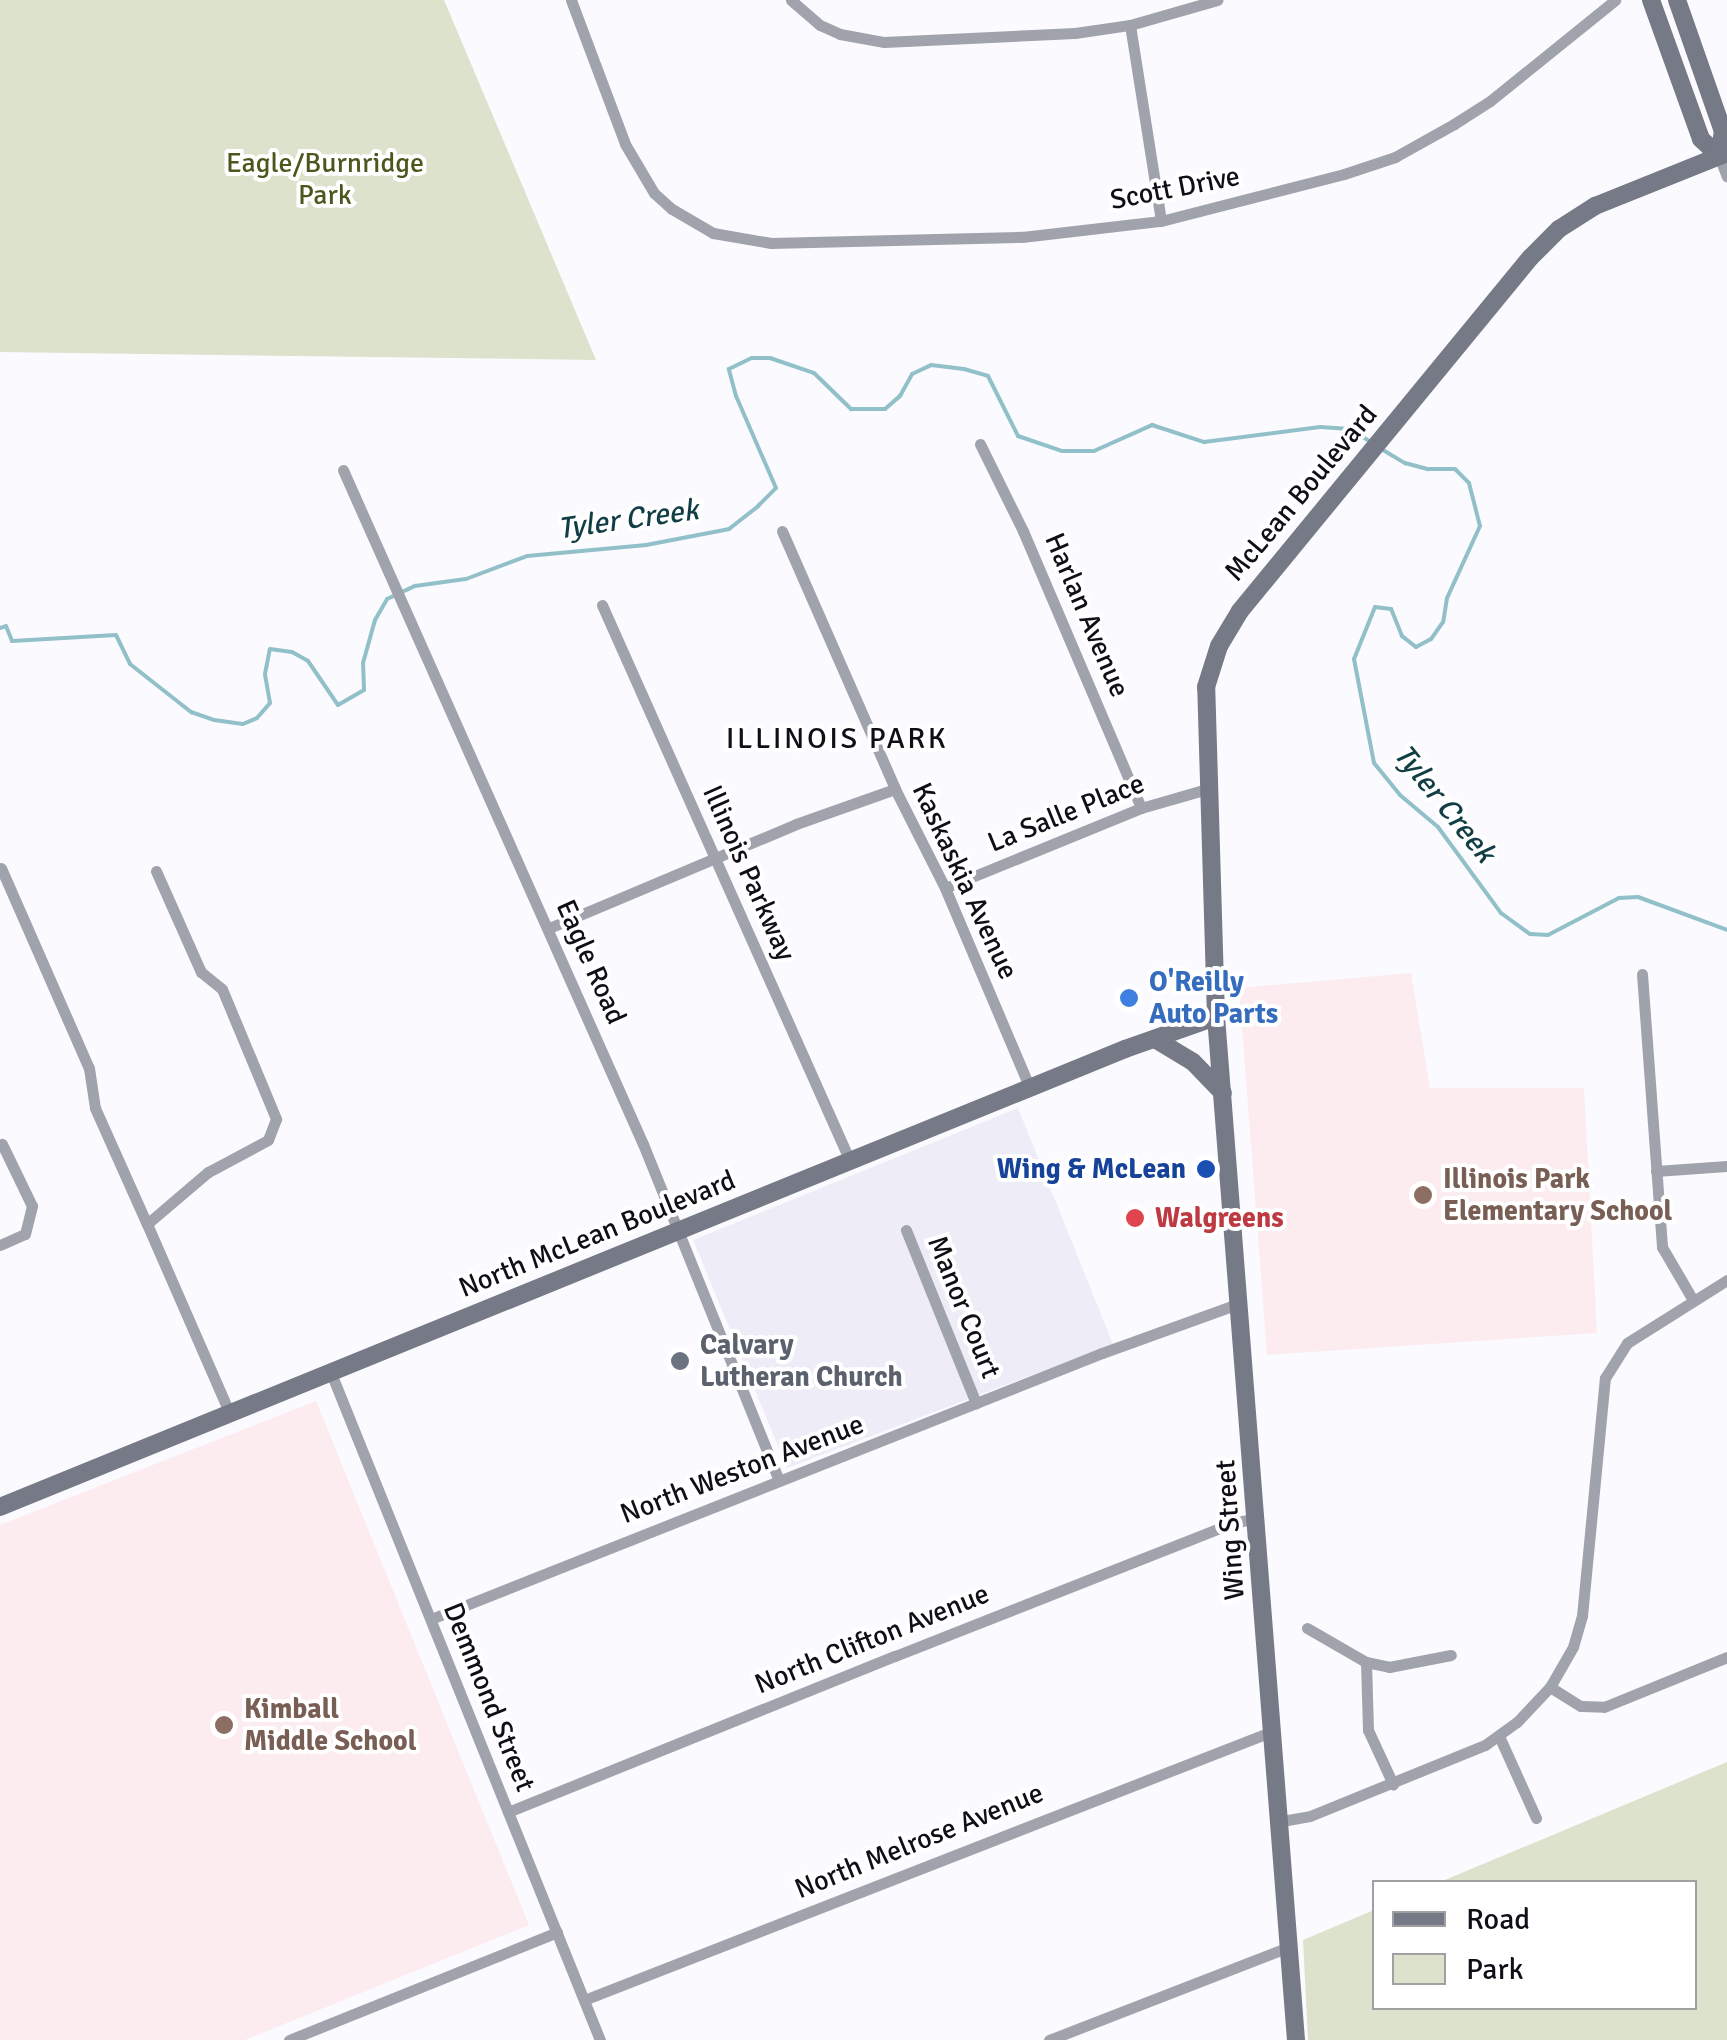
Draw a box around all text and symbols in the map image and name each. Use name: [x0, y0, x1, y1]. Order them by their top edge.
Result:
park label: Eagle/Burnridge Park: [226, 146, 424, 212]
street label: Scott Drive: [1107, 159, 1243, 217]
street label: McLean Boulevard: [1218, 398, 1384, 588]
water label: Tyler Creek: [555, 492, 701, 548]
street label: Harlan Avenue: [1037, 528, 1137, 702]
district label: ILLINOIS PARK: [726, 721, 948, 757]
water label: Tyler Creek: [1385, 738, 1503, 870]
street label: La Salle Place: [983, 766, 1149, 860]
street label: Kaskaskia Avenue: [905, 777, 1025, 985]
street label: Illinois Parkway: [695, 780, 803, 966]
street label: Eagle Road: [549, 895, 633, 1029]
place label: O'Reilly Auto Parts: [1149, 965, 1278, 1031]
marker: O'Reilly Auto Parts: [1118, 987, 1140, 1009]
place label: Wing & McLean: [997, 1152, 1186, 1186]
marker: Wing & McLean: [1195, 1158, 1217, 1180]
place label: Illinois Park Elementary School: [1443, 1162, 1672, 1228]
street label: North McLean Boulevard: [454, 1163, 740, 1305]
marker: Illinois Park Elementary School: [1412, 1184, 1434, 1206]
place label: Walgreens: [1155, 1201, 1284, 1235]
marker: Walgreens: [1124, 1207, 1146, 1229]
street label: Manor Court: [920, 1231, 1008, 1383]
place label: Calvary Lutheran Church: [700, 1328, 903, 1394]
marker: Calvary Lutheran Church: [669, 1350, 691, 1372]
street label: North Weston Avenue: [616, 1407, 868, 1531]
street label: Wing Street: [1208, 1459, 1252, 1601]
street label: North Clifton Avenue: [750, 1577, 994, 1701]
street label: Demmond Street: [436, 1598, 542, 1796]
place label: Kimball Middle School: [244, 1692, 416, 1758]
marker: Kimball Middle School: [213, 1714, 235, 1736]
street label: North Melrose Avenue: [790, 1776, 1048, 1906]
legend: [1372, 1880, 1697, 2010]
text: Road: [1466, 1901, 1530, 1938]
text: Park: [1466, 1951, 1524, 1988]

